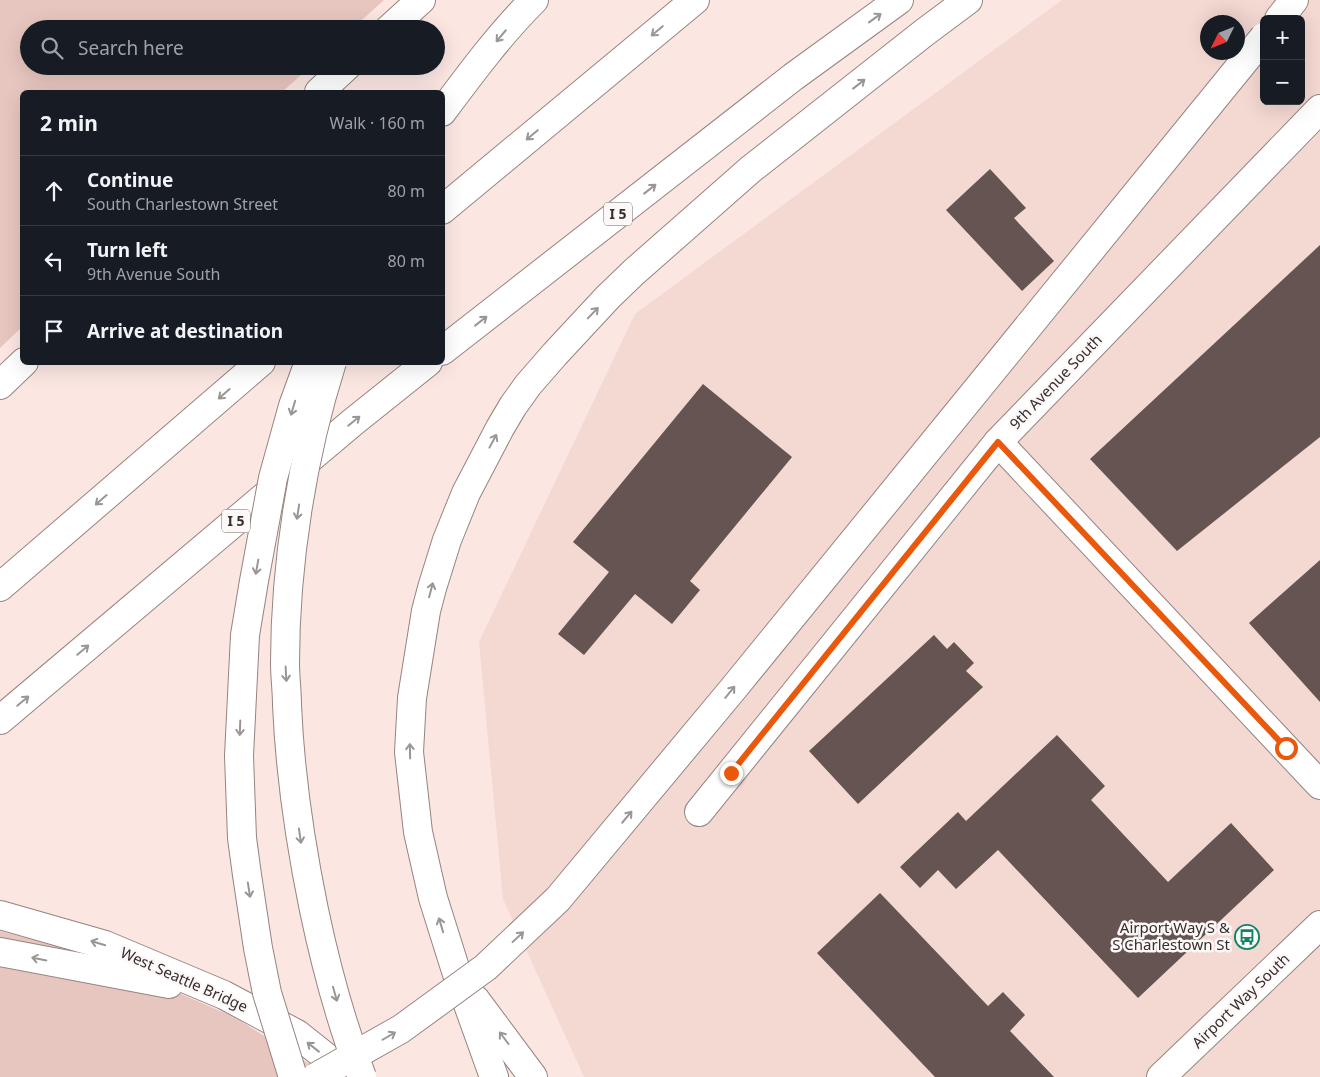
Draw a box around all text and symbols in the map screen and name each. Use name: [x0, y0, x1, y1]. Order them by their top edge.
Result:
one-way arrow: [868, 12, 881, 23]
north arrow: [1200, 15, 1245, 60]
map controls: [1260, 15, 1305, 105]
button: +: [1260, 15, 1305, 60]
search box: [20, 20, 445, 75]
one-way arrow: [651, 26, 664, 37]
one-way arrow: [496, 30, 507, 43]
icon: search: [38, 34, 66, 62]
text: Search here: [78, 35, 184, 61]
button: −: [1260, 60, 1305, 105]
one-way arrow: [852, 79, 866, 89]
text: 2 min: [40, 109, 98, 137]
text: Walk · 160 m: [330, 112, 425, 134]
one-way arrow: [526, 130, 539, 141]
text: Continue: [87, 167, 173, 193]
icon: ahead: [40, 177, 68, 205]
text: 80 m: [388, 180, 425, 202]
one-way arrow: [643, 183, 656, 194]
text: South Charlestown Street: [87, 193, 278, 215]
road number: I 5: [604, 202, 632, 225]
text: Turn left: [87, 237, 168, 263]
icon: left: [40, 247, 68, 275]
text: 80 m: [388, 250, 425, 272]
text: 9th Avenue South: [87, 263, 220, 285]
one-way arrow: [587, 307, 599, 319]
one-way arrow: [474, 316, 487, 327]
icon: arrive: [40, 317, 68, 345]
text: Arrive at destination: [87, 318, 283, 344]
street label: 9th Avenue South: [1005, 329, 1106, 433]
one-way arrow: [217, 389, 230, 400]
one-way arrow: [287, 400, 297, 416]
one-way arrow: [347, 415, 360, 426]
one-way arrow: [488, 433, 498, 448]
one-way arrow: [94, 495, 107, 506]
one-way arrow: [292, 504, 302, 520]
road number: I 5: [222, 510, 250, 532]
one-way arrow: [251, 558, 261, 574]
one-way arrow: [427, 583, 436, 599]
one-way arrow: [76, 645, 89, 656]
one-way arrow: [281, 666, 290, 682]
one-way arrow: [725, 685, 736, 698]
one-way arrow: [16, 695, 29, 707]
one-way arrow: [235, 720, 245, 736]
route start: [1275, 737, 1298, 760]
one-way arrow: [405, 743, 415, 760]
route end: [720, 762, 743, 785]
one-way arrow: [621, 810, 632, 823]
one-way arrow: [295, 827, 305, 843]
one-way arrow: [244, 882, 254, 898]
one-way arrow: [436, 917, 446, 933]
place label: Airport Way S & S Charlestown St: [1112, 917, 1231, 954]
bus stop icon: Airport Way S & S Charlestown St: [1234, 924, 1260, 950]
one-way arrow: [511, 931, 524, 943]
one-way arrow: [90, 938, 106, 948]
street label: West Seattle Bridge: [118, 942, 251, 1016]
street label: Airport Way South: [1187, 949, 1293, 1052]
one-way arrow: [31, 954, 47, 964]
one-way arrow: [330, 986, 340, 1002]
one-way arrow: [382, 1031, 397, 1041]
one-way arrow: [499, 1031, 509, 1045]
one-way arrow: [307, 1041, 320, 1052]

